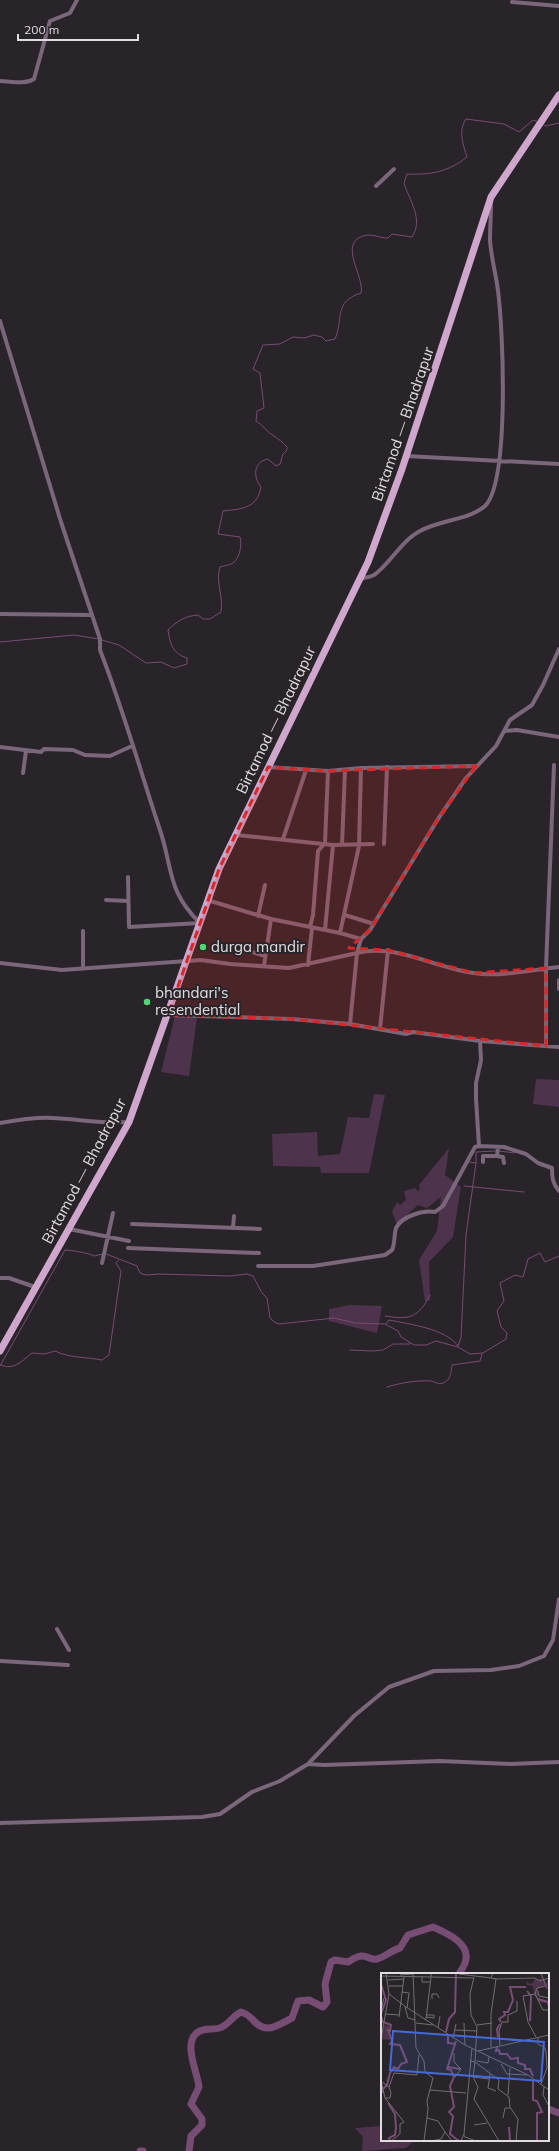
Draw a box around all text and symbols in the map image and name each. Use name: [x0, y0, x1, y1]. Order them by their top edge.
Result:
scale bar: [18, 16, 138, 42]
text: 200 m: [24, 22, 59, 37]
street label: Birtamod — Bhadrapur: [367, 344, 438, 504]
street label: Birtamod — Bhadrapur: [231, 642, 320, 797]
place label: durga mandir: [211, 937, 305, 956]
marker: durga mandir: [198, 942, 208, 952]
place label: bhandari's resendential: [155, 983, 240, 1019]
marker: bhandari's resendential: [142, 997, 152, 1007]
street label: Birtamod — Bhadrapur: [37, 1094, 130, 1247]
inset map: [381, 1973, 549, 2141]

